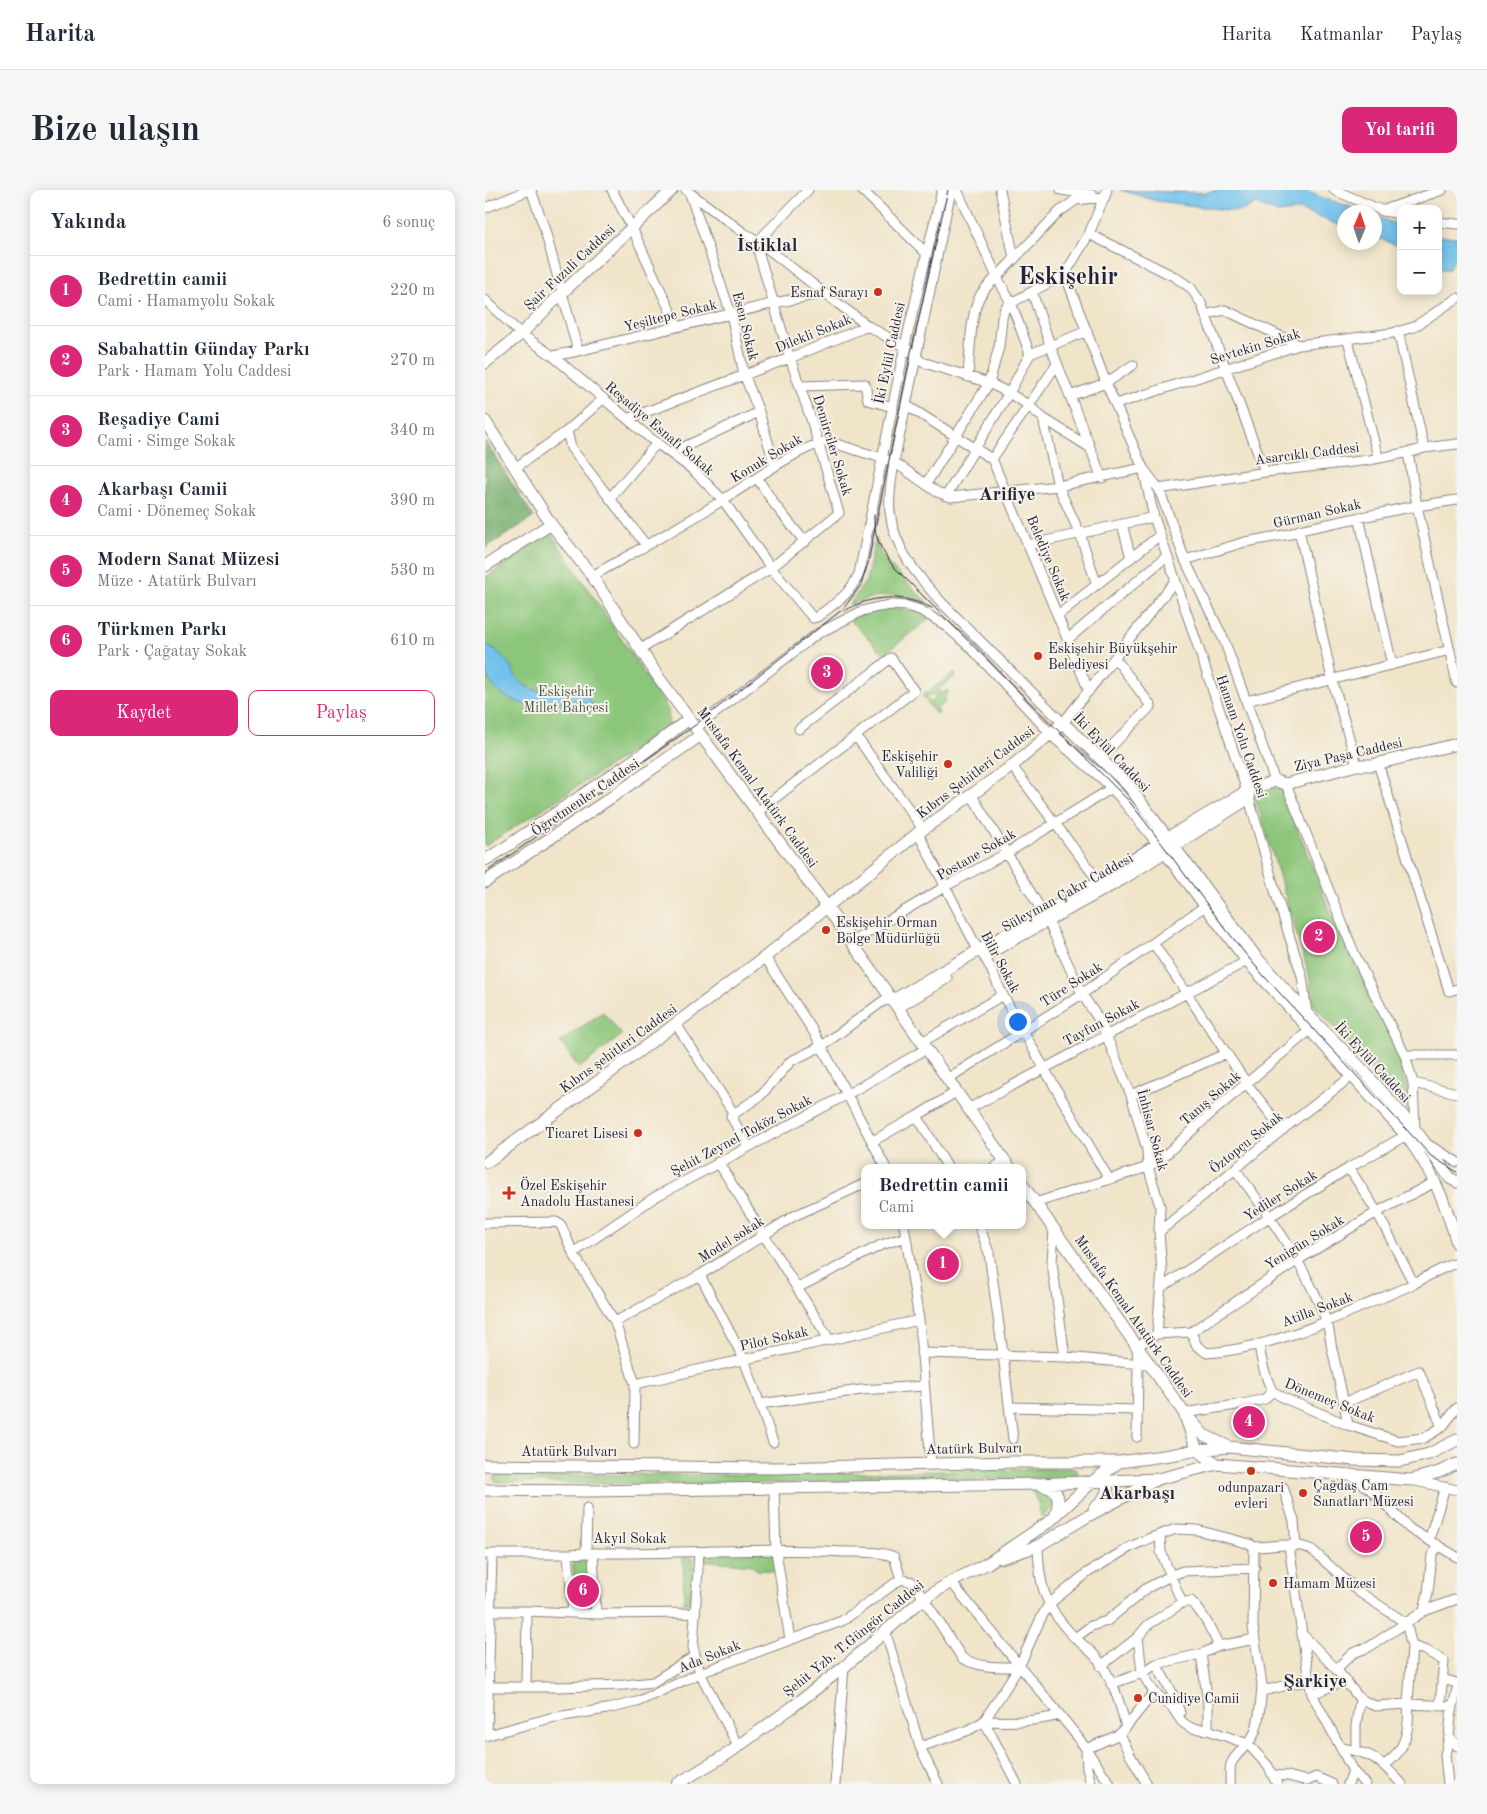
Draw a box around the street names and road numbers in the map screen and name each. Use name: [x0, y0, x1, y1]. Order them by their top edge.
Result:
street label: Şair Fuzuli Caddesi: [522, 222, 618, 313]
street label: Esen Sokak: [730, 290, 760, 362]
street label: Yeşiltepe Sokak: [622, 298, 718, 334]
street label: İki Eylül Caddesi: [869, 300, 908, 405]
street label: Dilekli Sokak: [773, 312, 853, 356]
street label: Sevtekin Sokak: [1209, 327, 1302, 367]
street label: Reşadiye Esnafı Sokak: [602, 379, 716, 478]
street label: Demirciler Sokak: [810, 393, 854, 497]
street label: Konuk Sokak: [728, 432, 805, 486]
street label: Asarcıklı Caddesi: [1254, 441, 1360, 467]
street label: Gürman Sokak: [1272, 497, 1363, 531]
street label: Belediye Sokak: [1024, 513, 1072, 603]
street label: Hamam Yolu Caddesi: [1213, 673, 1269, 800]
street label: Mustafa Kemal Atatürk Caddesi: [694, 705, 820, 870]
street label: İki Eylül Caddesi: [1070, 708, 1155, 795]
street label: Kıbrıs Şehitleri Caddesi: [914, 724, 1037, 822]
street label: Ziya Paşa Caddesi: [1293, 736, 1404, 774]
street label: Öğretmenler Caddesi: [527, 754, 642, 839]
street label: Postane Sokak: [935, 827, 1018, 883]
street label: Süleyman Çakır Caddesi: [1000, 851, 1136, 935]
street label: Bilir Sokak: [978, 929, 1022, 996]
street label: Türe Sokak: [1038, 960, 1105, 1010]
street label: Tayfun Sokak: [1061, 997, 1142, 1049]
street label: Kıbrıs şehitleri Caddesi: [558, 1002, 680, 1096]
street label: İki Eylül Caddesi: [1332, 1018, 1415, 1106]
street label: Tanış Sokak: [1178, 1069, 1243, 1129]
street label: İnhisar Sokak: [1134, 1087, 1173, 1173]
street label: Şehit Zeynel Toköz Sokak: [669, 1093, 814, 1179]
street label: Öztopçu Sokak: [1205, 1107, 1286, 1176]
street label: Yediler Sokak: [1241, 1168, 1320, 1224]
street label: Yenigün Sokak: [1262, 1213, 1347, 1273]
street label: Model sokak: [696, 1214, 767, 1266]
street label: Mustafa Kemal Atatürk Caddesi: [1072, 1233, 1195, 1400]
street label: Atilla Sokak: [1280, 1290, 1355, 1330]
street label: Pilot Sokak: [739, 1324, 810, 1354]
street label: Dönemeç Sokak: [1282, 1376, 1377, 1426]
street label: Atatürk Bulvarı: [926, 1441, 1022, 1457]
street label: Atatürk Bulvarı: [521, 1445, 617, 1459]
street label: Akyıl Sokak: [593, 1532, 667, 1546]
street label: Şehit Yzb. T.Güngör Caddesi: [781, 1578, 927, 1700]
street label: Ada Sokak: [676, 1638, 743, 1676]

